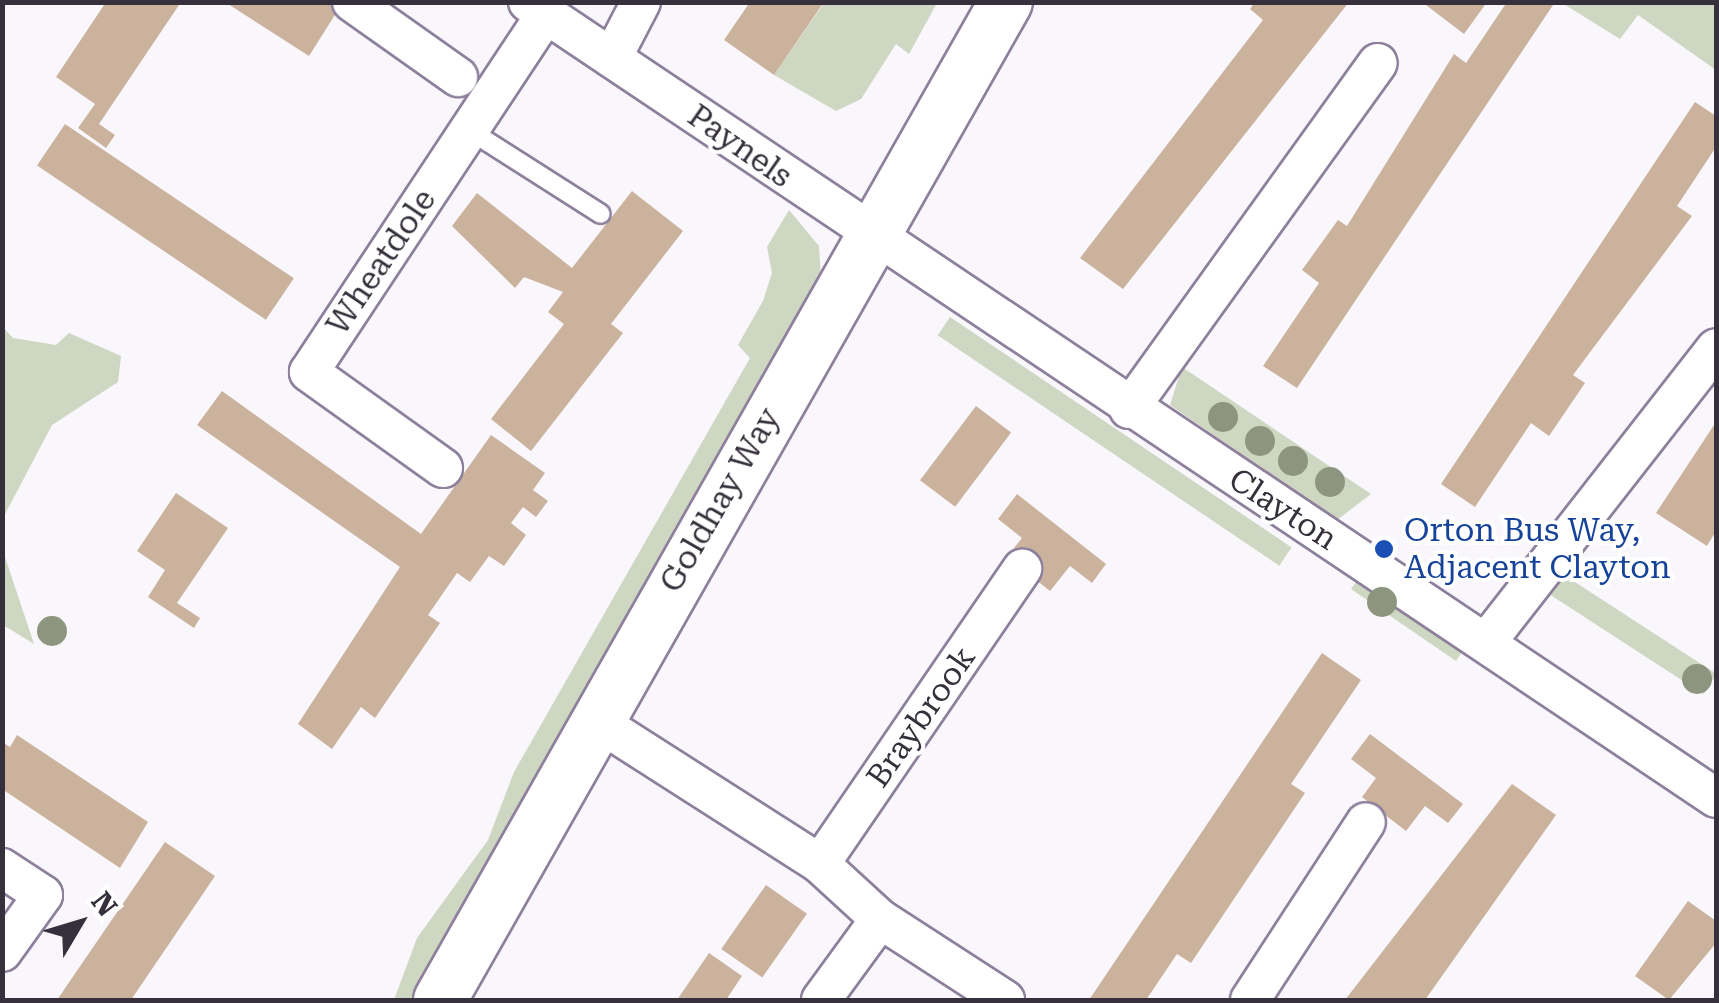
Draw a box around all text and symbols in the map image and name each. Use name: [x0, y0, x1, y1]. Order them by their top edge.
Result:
street label: Paynels: [681, 96, 799, 196]
street label: Wheatdole: [318, 182, 444, 342]
street label: Goldhay Way: [652, 401, 788, 599]
street label: Clayton: [1222, 460, 1344, 558]
place label: Orton Bus Way, Adjacent Clayton: [1404, 512, 1671, 587]
marker: Orton Bus Way, Adjacent Clayton: [1373, 538, 1395, 560]
street label: Braybrook: [859, 639, 983, 795]
north arrow: [30, 873, 130, 973]
text: N: [84, 886, 124, 923]

